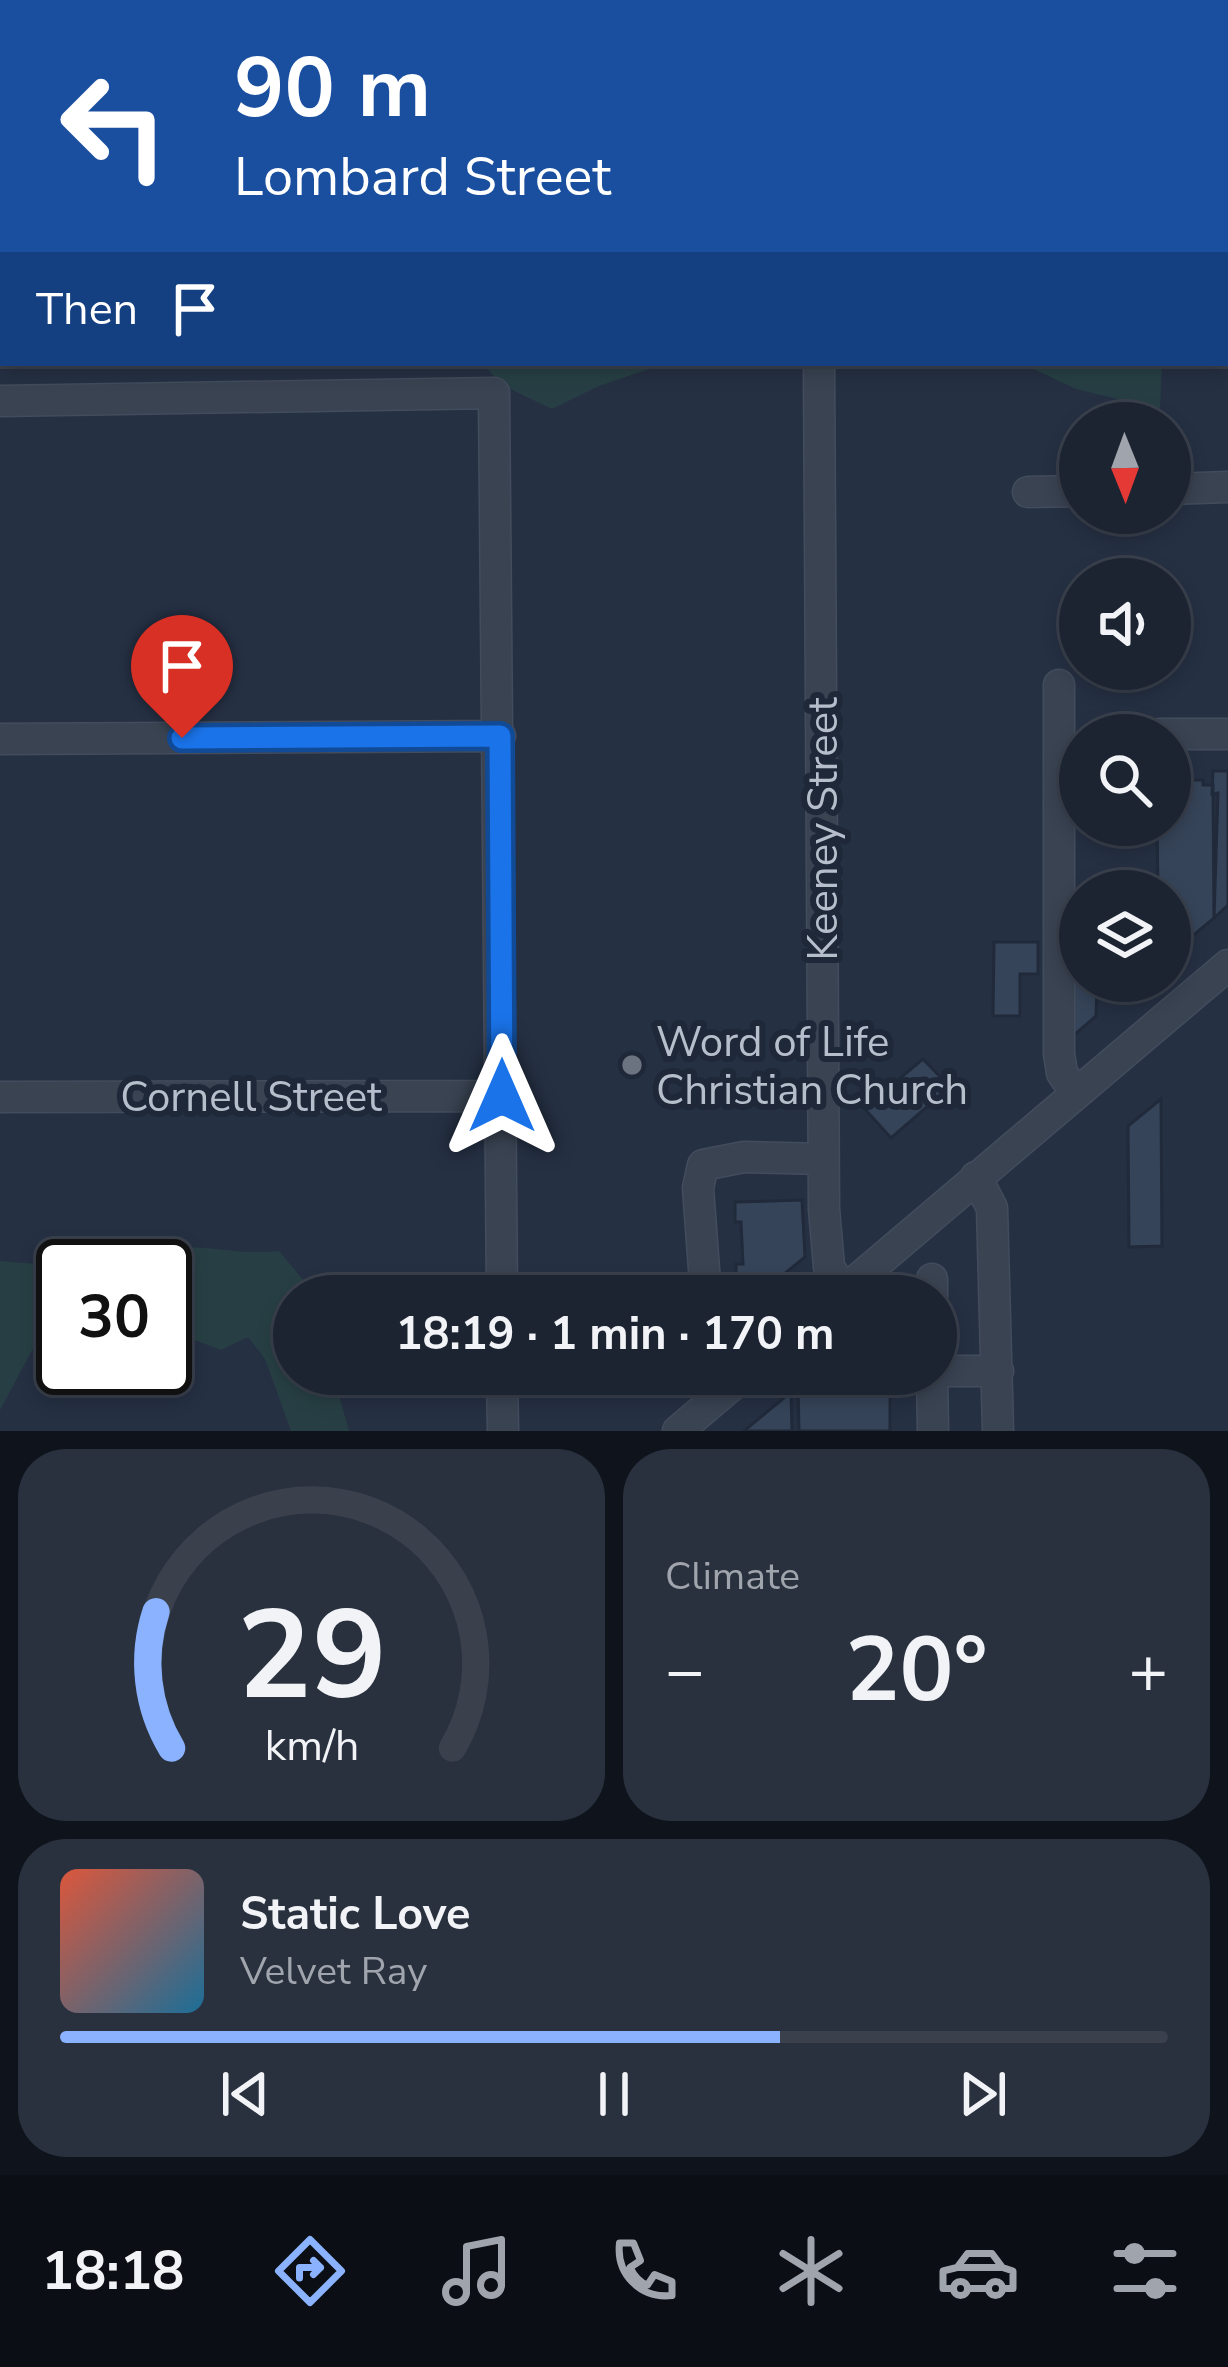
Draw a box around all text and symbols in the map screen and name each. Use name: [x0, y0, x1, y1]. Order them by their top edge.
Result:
text: 90 m: [234, 31, 431, 146]
icon: left: [36, 48, 192, 204]
text: Lombard Street: [234, 140, 611, 214]
icon: arrive: [162, 276, 228, 342]
text: Then: [36, 279, 138, 340]
north arrow: [1059, 402, 1191, 534]
map controls: [1059, 402, 1191, 1002]
button: sound: [1059, 558, 1191, 690]
pin: [131, 615, 233, 738]
icon: arrive: [149, 633, 215, 699]
street label: Keeney Street: [795, 697, 852, 961]
button: search: [1059, 714, 1191, 846]
button: layers: [1059, 870, 1191, 1002]
place label: Word of Life Christian Church: [656, 1014, 968, 1119]
position arrow: [439, 1033, 565, 1159]
marker: Word of Life Christian Church: [619, 1052, 645, 1078]
street label: Cornell Street: [120, 1069, 382, 1126]
speed limit sign: 30: [36, 1239, 192, 1395]
text: 18:19 · 1 min · 170 m: [395, 1304, 835, 1365]
text: Climate: [665, 1550, 800, 1603]
text: 29: [237, 1571, 386, 1741]
text: 20°: [845, 1609, 988, 1732]
text: −: [665, 1626, 705, 1716]
text: +: [1128, 1626, 1168, 1716]
text: km/h: [264, 1717, 359, 1775]
text: Static Love: [240, 1884, 470, 1945]
text: Velvet Ray: [240, 1945, 427, 1998]
icon: previous: [212, 2061, 278, 2127]
icon: pause: [581, 2061, 647, 2127]
icon: next: [950, 2061, 1016, 2127]
icon: directions: [268, 2229, 352, 2313]
icon: music: [435, 2229, 519, 2313]
icon: phone: [602, 2229, 686, 2313]
icon: climate: [769, 2229, 853, 2313]
icon: car: [936, 2229, 1020, 2313]
icon: filters: [1103, 2229, 1187, 2313]
text: 18:18: [42, 2234, 185, 2308]

